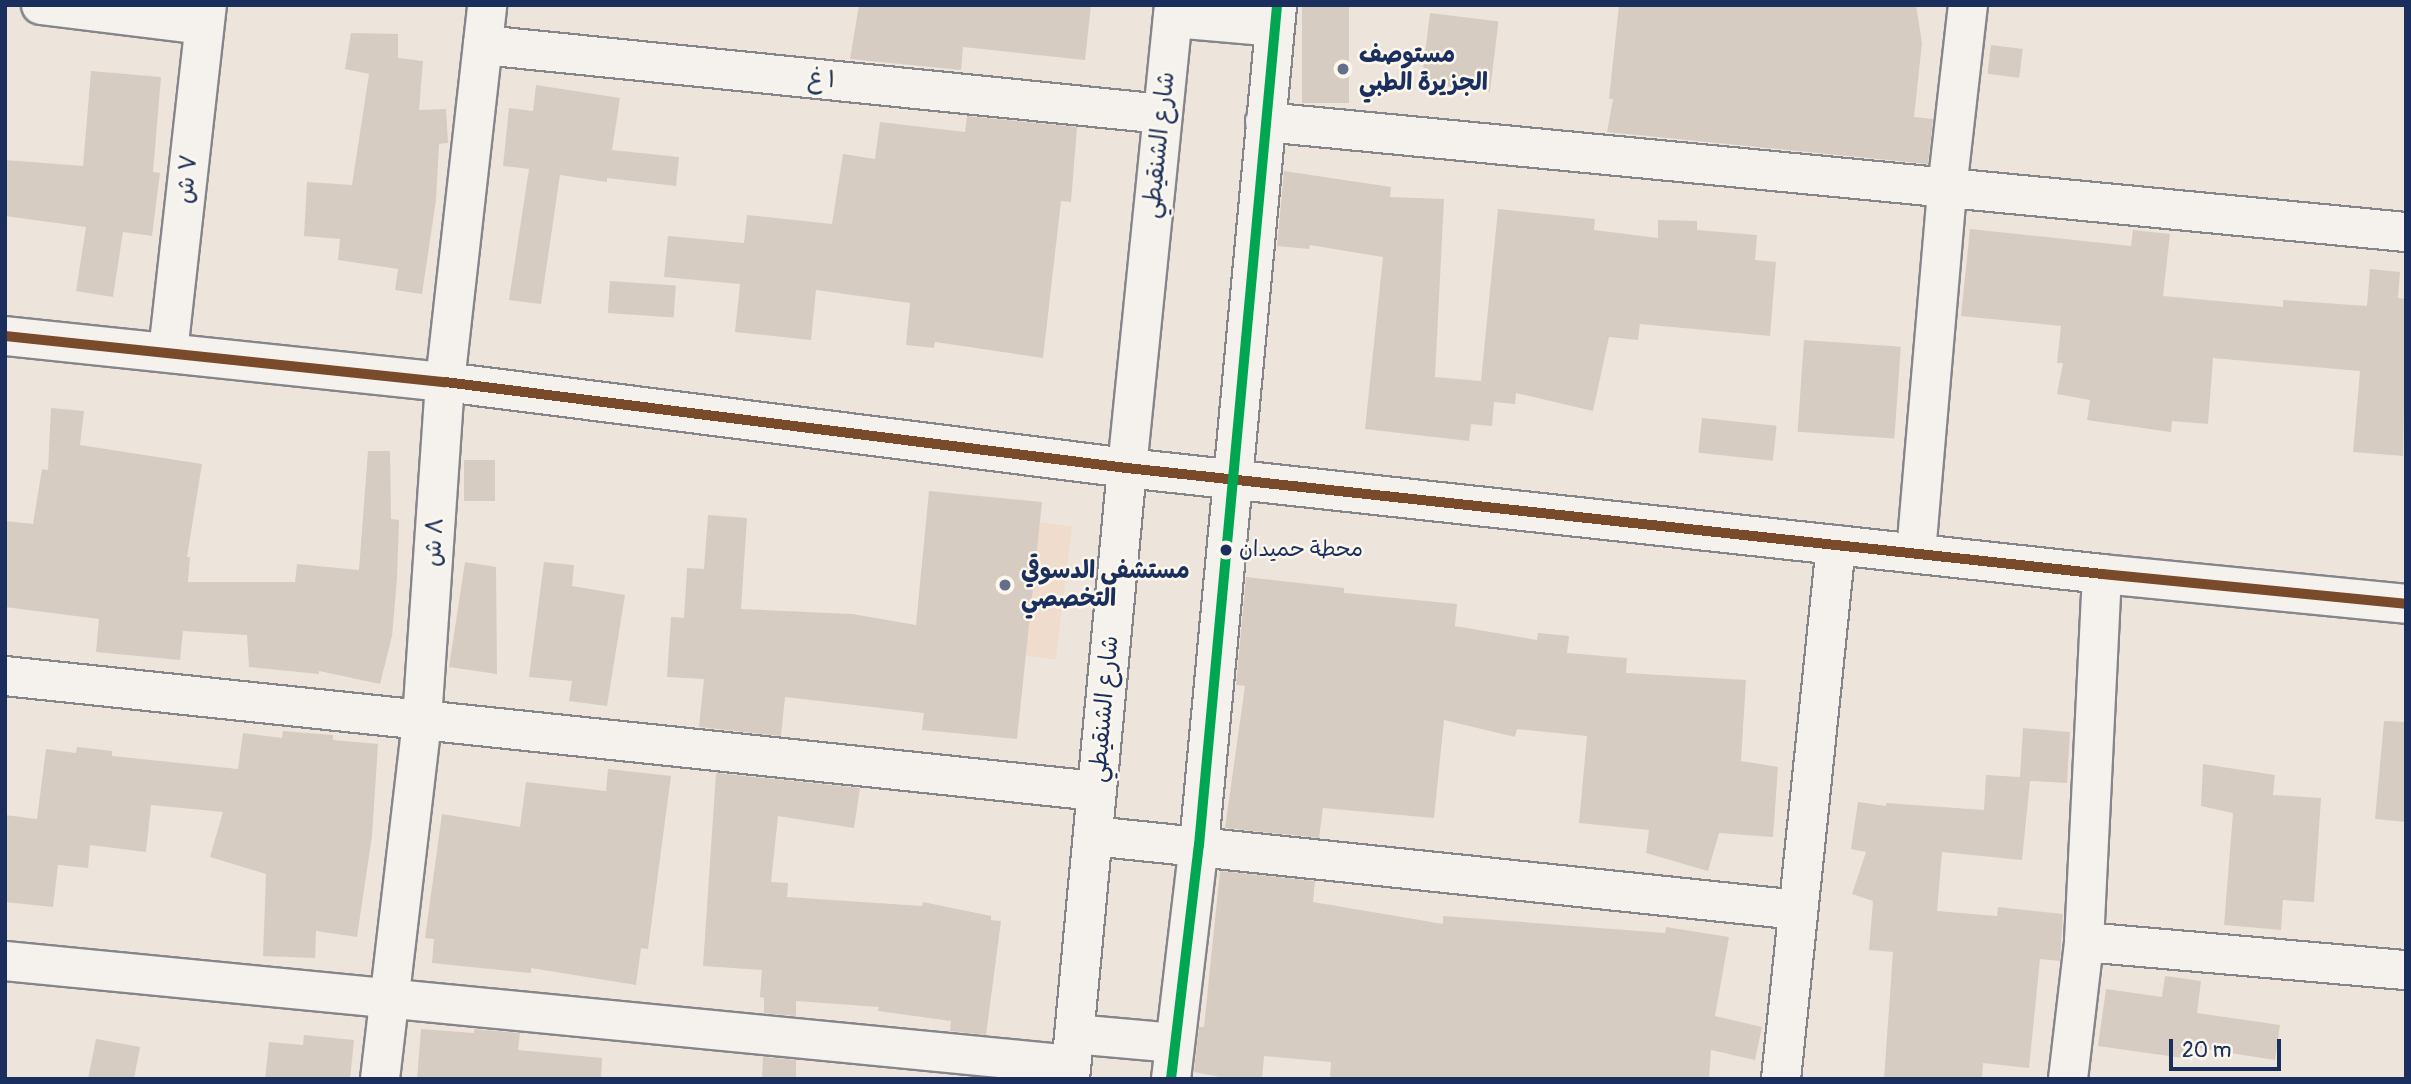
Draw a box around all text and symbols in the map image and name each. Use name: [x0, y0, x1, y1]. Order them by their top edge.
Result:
place label: مستوصف الجزيرة الطبي: [1359, 41, 1488, 97]
marker: مستوصف الجزيرة الطبي: [1333, 59, 1353, 79]
street label: ١ غ: [806, 63, 838, 95]
street label: شارع الشنقيطي: [1137, 70, 1181, 220]
street label: ٧ ش: [170, 153, 204, 205]
street label: ٨ ش: [418, 516, 450, 568]
place label: محطة حميدان: [1239, 537, 1363, 563]
marker: محطة حميدان: [1219, 543, 1233, 557]
place label: مستشفى الدسوقي التخصصي: [1021, 557, 1190, 613]
marker: مستشفى الدسوقي التخصصي: [995, 575, 1015, 595]
street label: شارع الشنقيطي: [1083, 634, 1125, 784]
scale bar: [2173, 1024, 2285, 1068]
text: 20 m: [2182, 1037, 2231, 1064]

